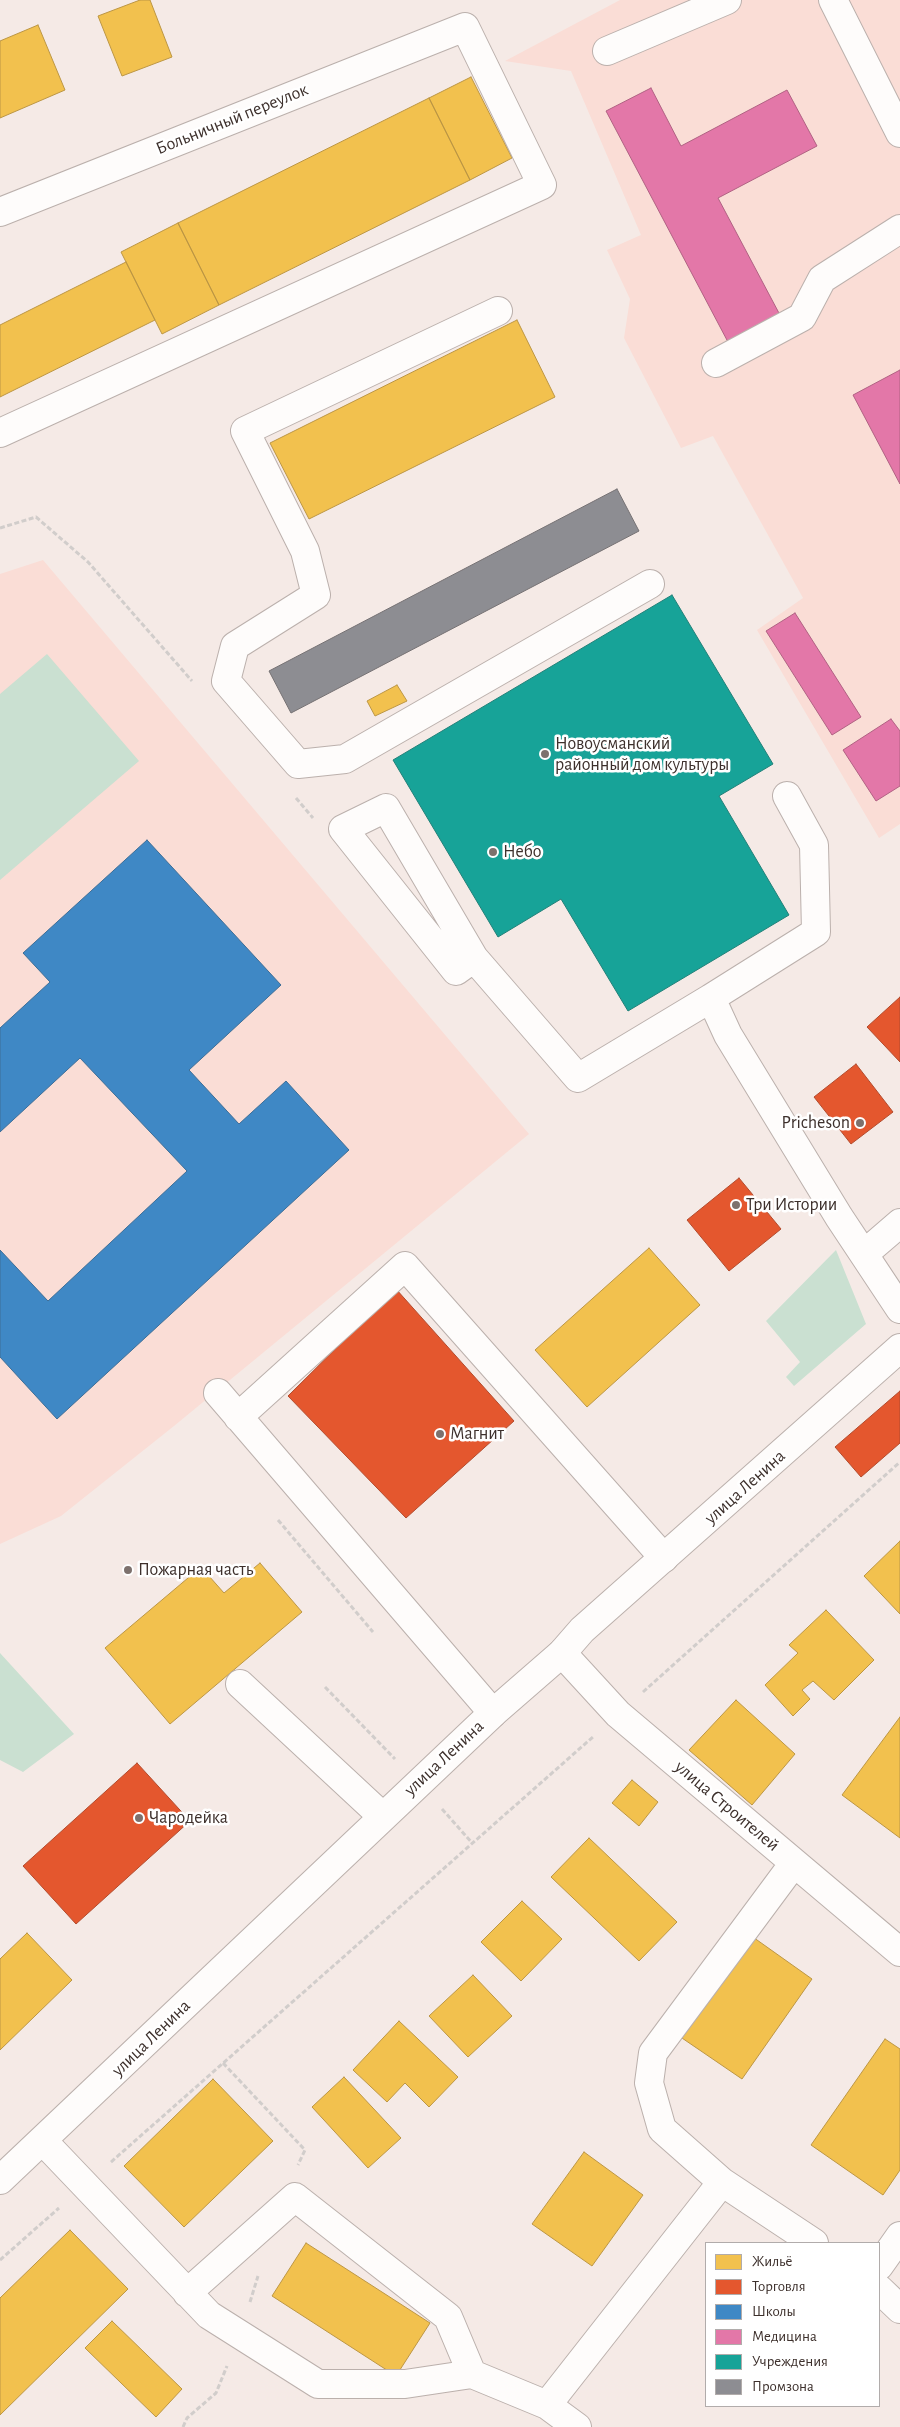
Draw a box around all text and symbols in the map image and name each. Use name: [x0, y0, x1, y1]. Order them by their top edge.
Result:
street label: Больничный переулок: [153, 79, 311, 159]
place label: Новоусманский районный дом культуры: [555, 733, 729, 776]
marker: Новоусманский районный дом культуры: [539, 748, 551, 760]
place label: Небо: [503, 841, 541, 863]
marker: Небо: [487, 846, 499, 858]
place label: Pricheson: [782, 1112, 850, 1134]
marker: Pricheson: [854, 1117, 866, 1129]
place label: Три Истории: [746, 1194, 837, 1216]
marker: Три Истории: [730, 1199, 742, 1211]
place label: Магнит: [450, 1423, 504, 1445]
marker: Магнит: [434, 1428, 446, 1440]
street label: улица Ленина: [700, 1445, 790, 1529]
place label: Пожарная часть: [138, 1559, 253, 1581]
marker: Пожарная часть: [122, 1564, 134, 1576]
street label: улица Ленина: [400, 1716, 488, 1800]
street label: улица Строителей: [670, 1756, 784, 1856]
place label: Чародейка: [149, 1807, 228, 1829]
marker: Чародейка: [133, 1812, 145, 1824]
street label: улица Ленина: [107, 1995, 195, 2081]
legend: [705, 2242, 880, 2407]
text: Жильё: [752, 2254, 792, 2269]
text: Торговля: [752, 2279, 806, 2294]
text: Школы: [752, 2304, 796, 2319]
text: Медицина: [752, 2329, 817, 2344]
text: Учреждения: [752, 2354, 828, 2369]
text: Промзона: [752, 2379, 814, 2394]

